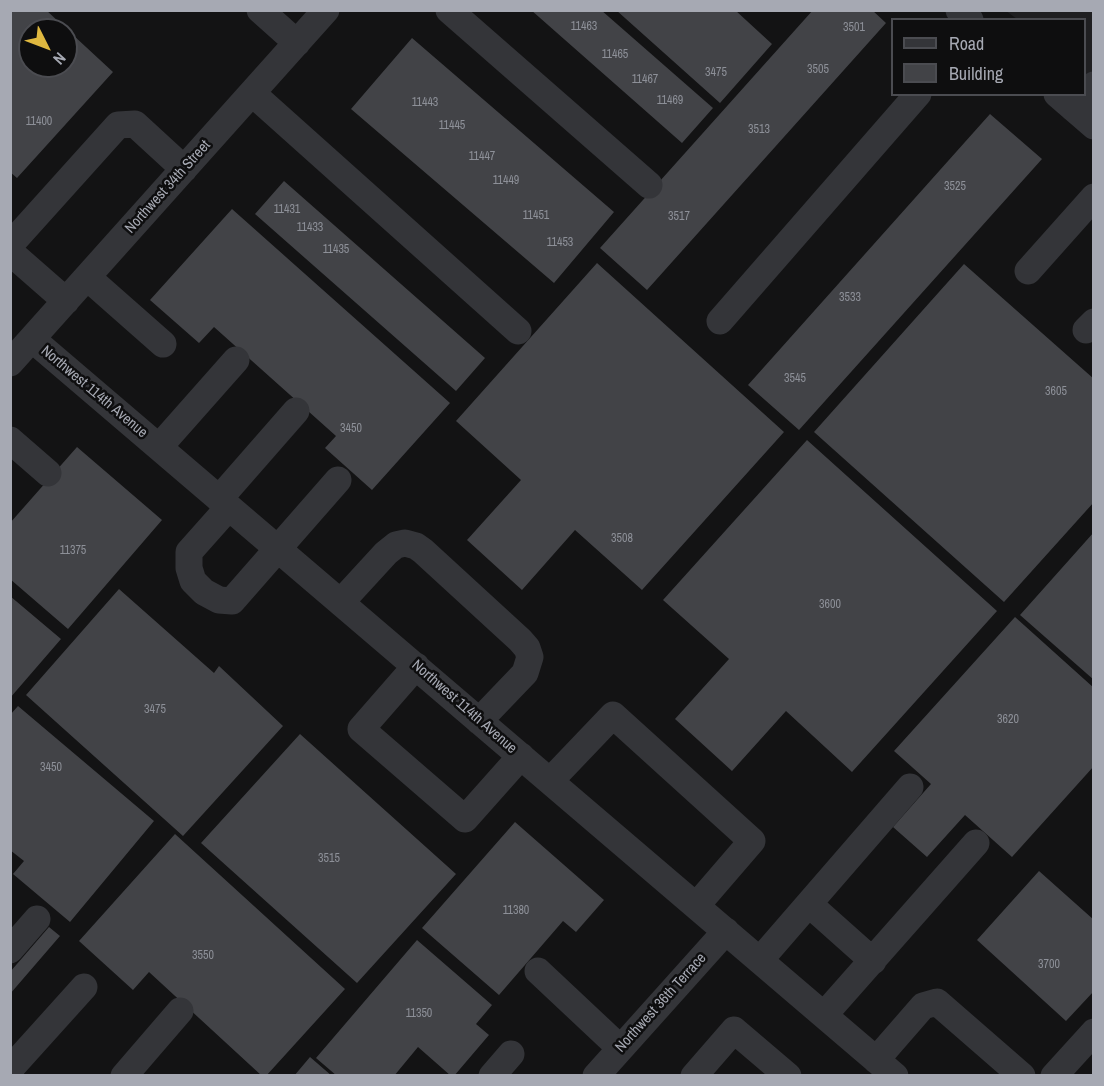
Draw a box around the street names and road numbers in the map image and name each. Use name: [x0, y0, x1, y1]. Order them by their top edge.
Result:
street label: Northwest 34th Street: [122, 137, 214, 237]
street label: Northwest 114th Avenue: [37, 342, 151, 442]
street label: Northwest 114th Avenue: [408, 656, 520, 758]
street label: Northwest 36th Terrace: [612, 950, 710, 1056]

